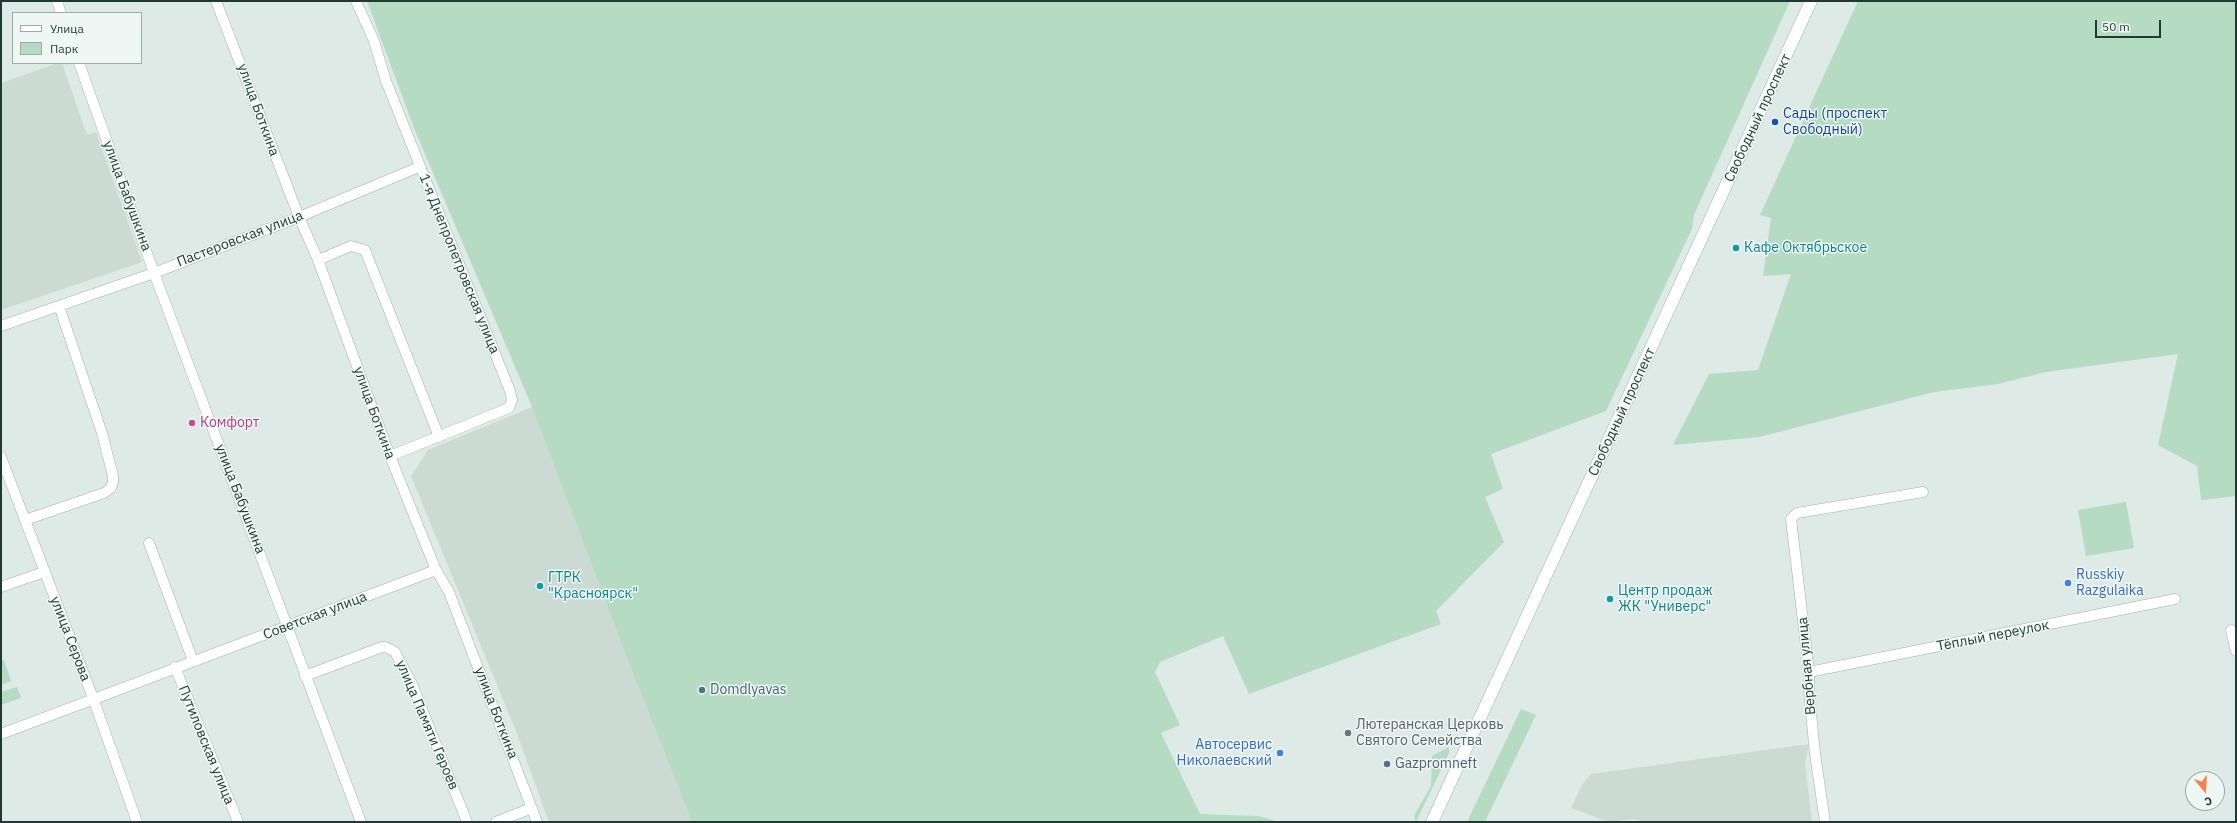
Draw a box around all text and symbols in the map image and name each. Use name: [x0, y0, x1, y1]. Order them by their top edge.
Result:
legend: [12, 12, 142, 64]
scale bar: [2097, 12, 2163, 38]
text: 50 m: [2102, 19, 2130, 34]
text: Улица: [50, 21, 84, 36]
text: Парк: [50, 41, 78, 56]
street label: Свободный проспект: [1721, 51, 1795, 185]
street label: улица Боткина: [234, 62, 282, 158]
place label: Сады (проспект Свободный): [1783, 106, 1887, 138]
marker: Сады (проспект Свободный): [1770, 117, 1780, 127]
street label: улица Бабушкина: [99, 139, 155, 253]
street label: 1-я Днепропетровская улица: [415, 172, 503, 356]
street label: Пастеровская улица: [175, 207, 305, 271]
place label: Кафе Октябрьское: [1744, 240, 1867, 256]
marker: Кафе Октябрьское: [1731, 243, 1741, 253]
street label: Свободный проспект: [1585, 345, 1659, 479]
street label: улица Боткина: [350, 365, 398, 461]
place label: Комфорт: [200, 415, 259, 431]
marker: Комфорт: [187, 418, 197, 428]
street label: улица Бабушкина: [211, 442, 269, 556]
place label: Russkiy Razgulaika: [2076, 567, 2144, 600]
place label: ГТРК "Красноярск": [548, 570, 638, 602]
marker: Russkiy Razgulaika: [2063, 578, 2073, 588]
marker: ГТРК "Красноярск": [535, 581, 545, 591]
place label: Центр продаж ЖК "Универс": [1618, 583, 1713, 616]
street label: Советская улица: [261, 588, 369, 644]
street label: улица Серова: [46, 594, 94, 684]
marker: Центр продаж ЖК "Универс": [1605, 594, 1615, 604]
street label: Вербная улица: [1794, 616, 1820, 716]
street label: Тёплый переулок: [1935, 617, 2051, 655]
street label: улица Памяти Героев: [392, 658, 462, 792]
street label: улица Боткина: [471, 665, 521, 761]
place label: Domdlyavas: [710, 682, 786, 698]
street label: Путиловская улица: [174, 683, 238, 807]
marker: Domdlyavas: [697, 685, 707, 695]
place label: Лютеранская Церковь Святого Семейства: [1356, 717, 1504, 750]
marker: Лютеранская Церковь Святого Семейства: [1343, 728, 1353, 738]
place label: Автосервис Николаевский: [1177, 737, 1272, 770]
marker: Автосервис Николаевский: [1275, 748, 1285, 758]
place label: Gazpromneft: [1395, 756, 1477, 772]
marker: Gazpromneft: [1382, 759, 1392, 769]
north arrow: [2185, 771, 2225, 811]
text: С: [2203, 794, 2214, 809]

